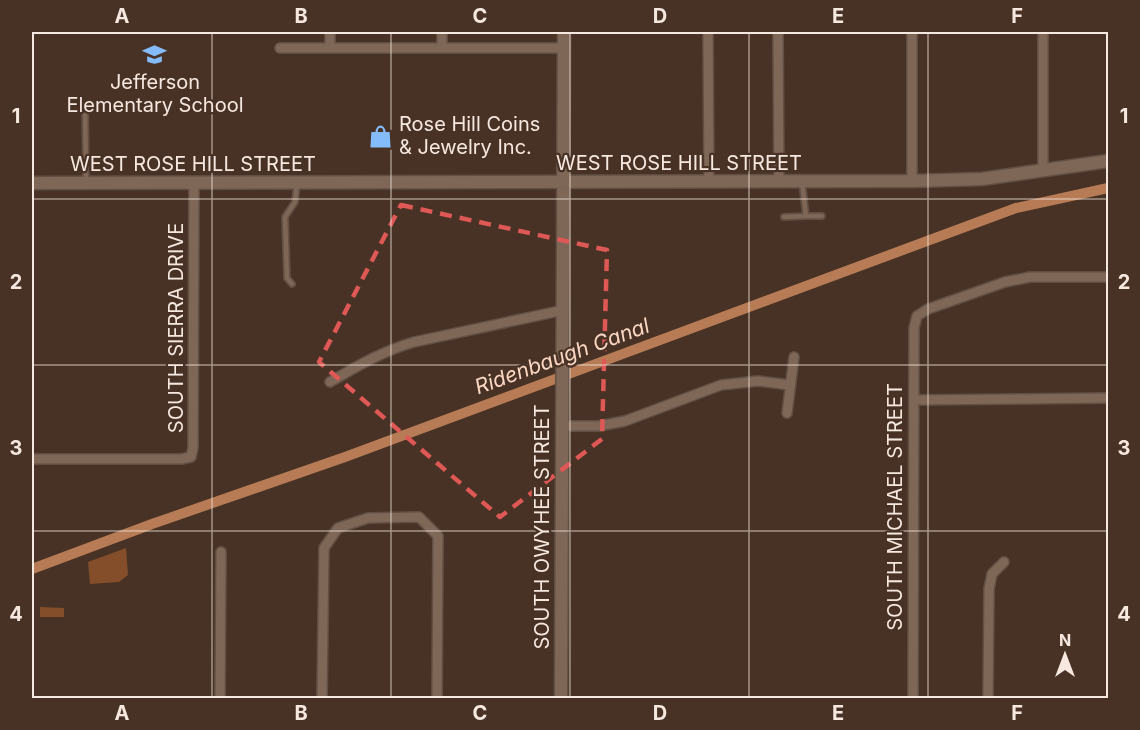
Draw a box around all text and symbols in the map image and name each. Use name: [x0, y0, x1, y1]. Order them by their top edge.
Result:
text: A: [115, 4, 130, 28]
text: B: [294, 4, 308, 28]
text: C: [473, 4, 487, 28]
text: D: [653, 4, 667, 28]
text: E: [832, 4, 844, 28]
text: F: [1011, 4, 1023, 28]
school or university icon: Jefferson Elementary School: [142, 41, 168, 67]
place label: Jefferson Elementary School: [66, 70, 244, 117]
text: 1: [12, 104, 20, 128]
text: 1: [1120, 104, 1128, 128]
place label: Rose Hill Coins & Jewelry Inc.: [399, 112, 540, 159]
shop icon: Rose Hill Coins & Jewelry Inc.: [368, 123, 394, 149]
street label: WEST ROSE HILL STREET: [556, 151, 802, 175]
street label: WEST ROSE HILL STREET: [70, 152, 316, 176]
street label: SOUTH SIERRA DRIVE: [164, 223, 188, 433]
text: 2: [10, 270, 22, 294]
text: 2: [1118, 270, 1130, 294]
water label: Ridenbaugh Canal: [471, 312, 654, 399]
street label: SOUTH MICHAEL STREET: [883, 383, 907, 631]
street label: SOUTH OWYHEE STREET: [530, 404, 554, 650]
text: 3: [10, 436, 22, 460]
text: 3: [1118, 436, 1130, 460]
text: 4: [9, 602, 23, 626]
text: 4: [1117, 602, 1131, 626]
north arrow: [1035, 625, 1095, 685]
text: N: [1059, 630, 1071, 650]
text: A: [115, 701, 130, 725]
text: B: [294, 701, 308, 725]
text: C: [473, 701, 487, 725]
text: D: [653, 701, 667, 725]
text: E: [832, 701, 844, 725]
text: F: [1011, 701, 1023, 725]

